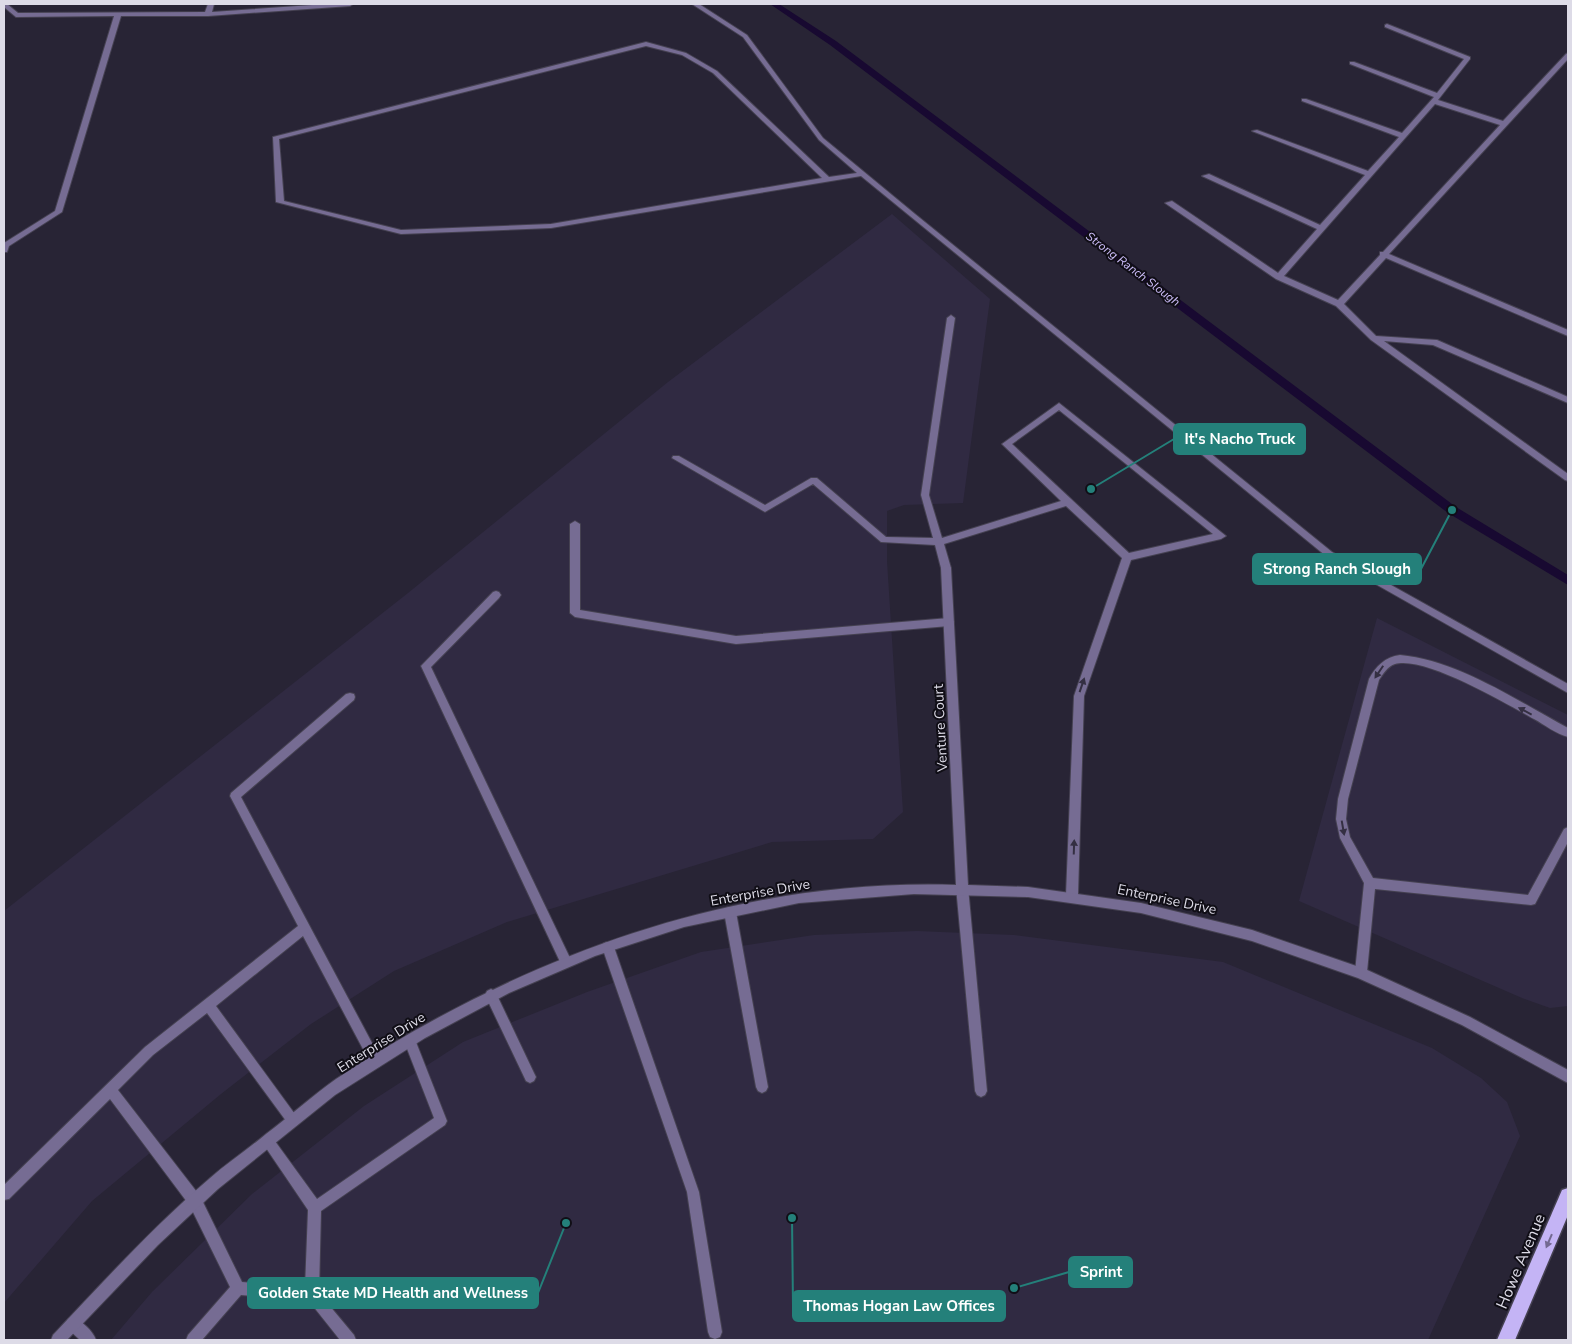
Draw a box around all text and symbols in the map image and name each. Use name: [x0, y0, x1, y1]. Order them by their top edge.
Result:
water label: Strong Ranch Slough: [1083, 228, 1184, 310]
callout: It's Nacho Truck: [1174, 424, 1305, 454]
text: It's Nacho Truck: [1185, 429, 1296, 449]
callout: Strong Ranch Slough: [1253, 554, 1421, 584]
text: Strong Ranch Slough: [1263, 559, 1411, 579]
one-way arrow: [1374, 665, 1384, 678]
one-way arrow: [1079, 677, 1087, 692]
street label: Venture Court: [929, 684, 952, 773]
one-way arrow: [1518, 707, 1532, 715]
one-way arrow: [1339, 820, 1347, 836]
one-way arrow: [1070, 838, 1078, 854]
street label: Enterprise Drive: [709, 874, 811, 911]
street label: Enterprise Drive: [1116, 880, 1218, 919]
street label: Enterprise Drive: [333, 1008, 429, 1077]
street label: Howe Avenue: [1491, 1210, 1551, 1312]
one-way arrow: [1544, 1234, 1552, 1248]
callout: Sprint: [1069, 1257, 1132, 1287]
text: Sprint: [1080, 1262, 1123, 1282]
callout: Golden State MD Health and Wellness: [248, 1278, 538, 1308]
text: Golden State MD Health and Wellness: [258, 1283, 528, 1303]
callout: Thomas Hogan Law Offices: [793, 1291, 1005, 1321]
text: Thomas Hogan Law Offices: [803, 1296, 995, 1316]

